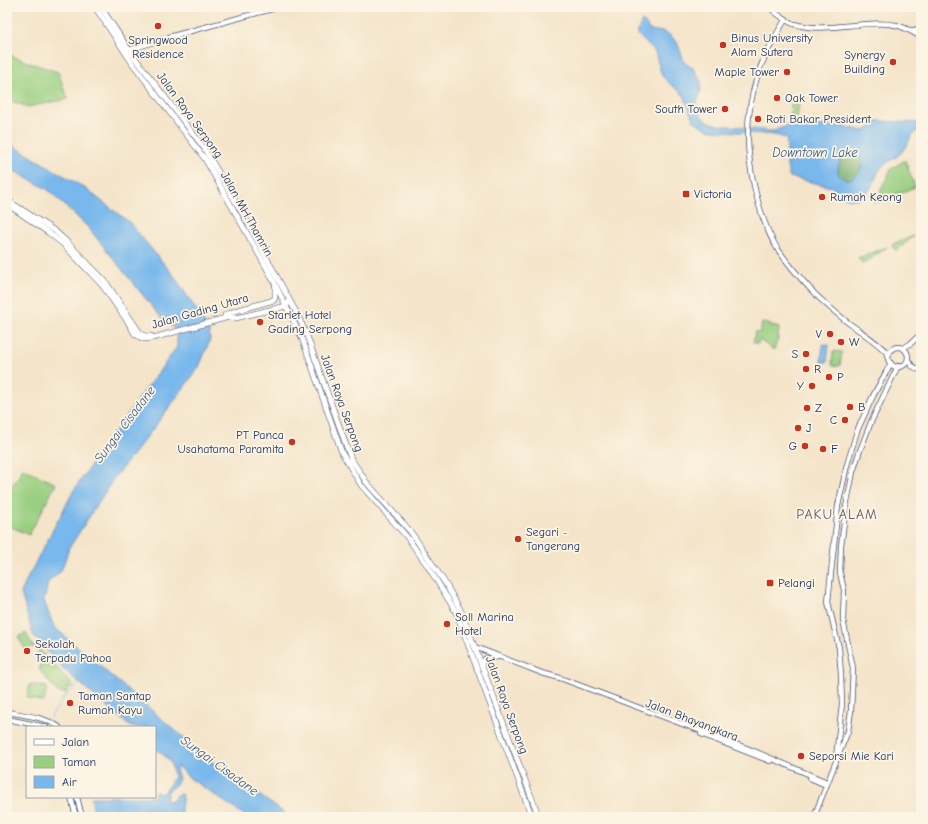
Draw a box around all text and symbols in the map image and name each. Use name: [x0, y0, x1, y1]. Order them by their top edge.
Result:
marker: Springwood Residence: [153, 21, 163, 31]
place label: Binus University Alam Sutera: [731, 31, 813, 59]
place label: Springwood Residence: [128, 33, 188, 61]
marker: Binus University Alam Sutera: [718, 40, 728, 50]
place label: Synergy Building: [844, 48, 886, 76]
marker: Synergy Building: [888, 57, 898, 67]
place label: Maple Tower: [715, 65, 779, 79]
marker: Maple Tower: [782, 67, 792, 77]
street label: Jalan Raya Serpong: [154, 69, 226, 161]
place label: Oak Tower: [785, 91, 838, 105]
marker: Oak Tower: [772, 93, 782, 103]
place label: South Tower: [655, 102, 717, 116]
marker: South Tower: [720, 104, 730, 114]
place label: Roti Bakar President: [766, 112, 872, 126]
marker: Roti Bakar President: [753, 114, 763, 124]
water label: Downtown Lake: [772, 145, 858, 160]
street label: Jalan MH.Thamrin: [218, 169, 276, 259]
place label: Victoria: [694, 187, 732, 201]
marker: Victoria: [681, 189, 691, 199]
place label: Rumah Keong: [830, 190, 902, 204]
marker: Rumah Keong: [817, 192, 827, 202]
street label: Jalan Gading Utara: [150, 290, 250, 332]
place label: Starlet Hotel Gading Serpong: [268, 308, 352, 336]
marker: Starlet Hotel Gading Serpong: [255, 317, 265, 327]
place label: V: [816, 327, 823, 341]
marker: V: [825, 329, 835, 339]
place label: W: [849, 335, 860, 349]
marker: W: [836, 337, 846, 347]
place label: S: [791, 347, 798, 361]
marker: S: [801, 349, 811, 359]
street label: Jalan Raya Serpong: [318, 352, 366, 454]
place label: R: [814, 362, 821, 376]
marker: R: [801, 364, 811, 374]
place label: P: [837, 370, 844, 384]
marker: P: [824, 372, 834, 382]
place label: Y: [797, 379, 805, 393]
marker: Y: [807, 381, 817, 391]
water label: Sungai Cisadane: [91, 383, 158, 466]
place label: B: [858, 400, 865, 414]
place label: Z: [815, 401, 822, 415]
marker: B: [845, 402, 855, 412]
marker: Z: [802, 403, 812, 413]
place label: C: [830, 413, 837, 427]
marker: C: [840, 415, 850, 425]
place label: J: [806, 421, 812, 435]
marker: J: [793, 423, 803, 433]
place label: PT Panca Usahatama Paramita: [177, 428, 284, 456]
marker: PT Panca Usahatama Paramita: [287, 437, 297, 447]
place label: G: [788, 439, 797, 453]
marker: G: [800, 441, 810, 451]
place label: F: [831, 442, 838, 456]
marker: F: [818, 444, 828, 454]
district label: PAKU ALAM: [796, 506, 878, 523]
place label: Segari - Tangerang: [526, 525, 580, 553]
marker: Segari - Tangerang: [513, 534, 523, 544]
place label: Pelangi: [778, 576, 815, 590]
marker: Pelangi: [765, 578, 775, 588]
place label: Soll Marina Hotel: [455, 610, 514, 638]
marker: Soll Marina Hotel: [442, 619, 452, 629]
place label: Sekolah Terpadu Pahoa: [35, 637, 112, 665]
marker: Sekolah Terpadu Pahoa: [22, 646, 32, 656]
street label: Jalan Raya Serpong: [483, 654, 531, 756]
place label: Taman Santap Rumah Kayu: [78, 689, 151, 717]
street label: Jalan Bhayangkara: [644, 696, 740, 744]
marker: Taman Santap Rumah Kayu: [65, 698, 75, 708]
legend: [26, 726, 156, 798]
water label: Sungai Cisadane: [178, 732, 262, 799]
text: Jalan: [62, 735, 89, 749]
place label: Seporsi Mie Kari: [809, 749, 894, 763]
marker: Seporsi Mie Kari: [796, 751, 806, 761]
text: Taman: [62, 755, 96, 769]
text: Air: [62, 775, 77, 789]

